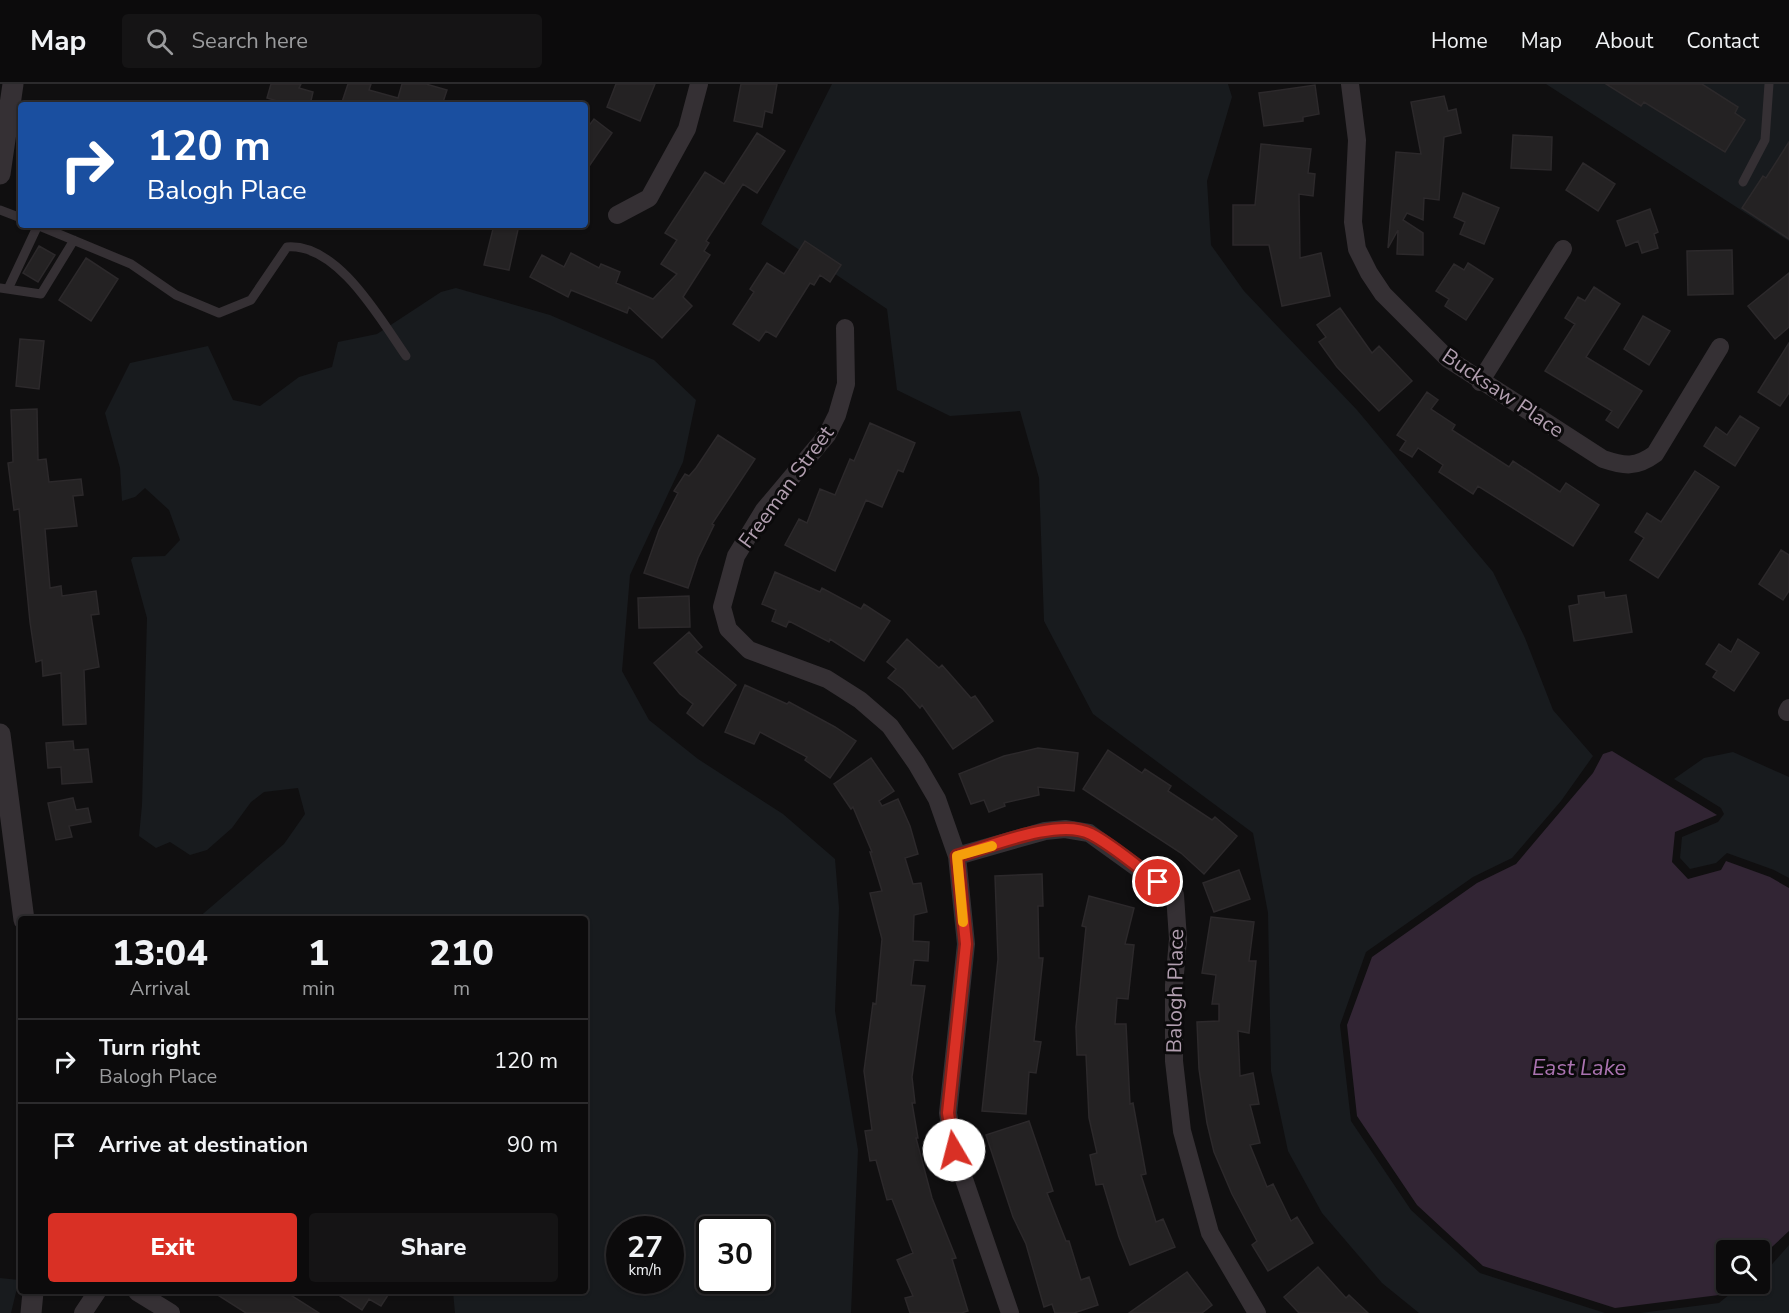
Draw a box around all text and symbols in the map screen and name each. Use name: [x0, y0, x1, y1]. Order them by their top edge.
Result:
search box: [122, 14, 542, 68]
text: Map: [30, 22, 86, 60]
icon: search: [143, 25, 176, 58]
text: Search here: [191, 26, 308, 56]
text: Home: [1431, 27, 1488, 55]
text: Map: [1521, 27, 1562, 55]
text: About: [1595, 27, 1653, 55]
text: Contact: [1686, 27, 1759, 55]
text: 120 m: [147, 118, 271, 175]
icon: right: [48, 126, 126, 204]
text: Balogh Place: [147, 172, 307, 209]
street label: Bucksaw Place: [1437, 342, 1569, 444]
street label: Freeman Street: [732, 420, 840, 554]
pin: [1132, 856, 1183, 907]
icon: arrive: [1141, 865, 1174, 898]
text: 13:04: [112, 929, 208, 978]
text: 1: [308, 929, 329, 978]
text: 210: [429, 929, 494, 978]
street label: Balogh Place: [1160, 929, 1190, 1053]
text: Arrival: [130, 975, 190, 1002]
text: min: [302, 975, 335, 1002]
text: m: [453, 975, 470, 1002]
text: Turn right: [99, 1033, 200, 1063]
icon: right: [48, 1045, 81, 1078]
text: 120 m: [494, 1046, 558, 1076]
water label: East Lake: [1532, 1053, 1626, 1083]
text: Balogh Place: [99, 1063, 217, 1090]
position arrow: [922, 1118, 986, 1182]
icon: arrive: [48, 1129, 81, 1162]
text: Arrive at destination: [99, 1130, 308, 1160]
text: 90 m: [507, 1130, 558, 1160]
button: Exit: [48, 1213, 297, 1282]
button: Share: [309, 1213, 558, 1282]
speed limit sign: 30: [696, 1216, 774, 1294]
text: 27: [627, 1227, 663, 1268]
map controls: [1716, 1240, 1770, 1294]
button: search: [1716, 1240, 1770, 1294]
text: km/h: [628, 1260, 662, 1280]

